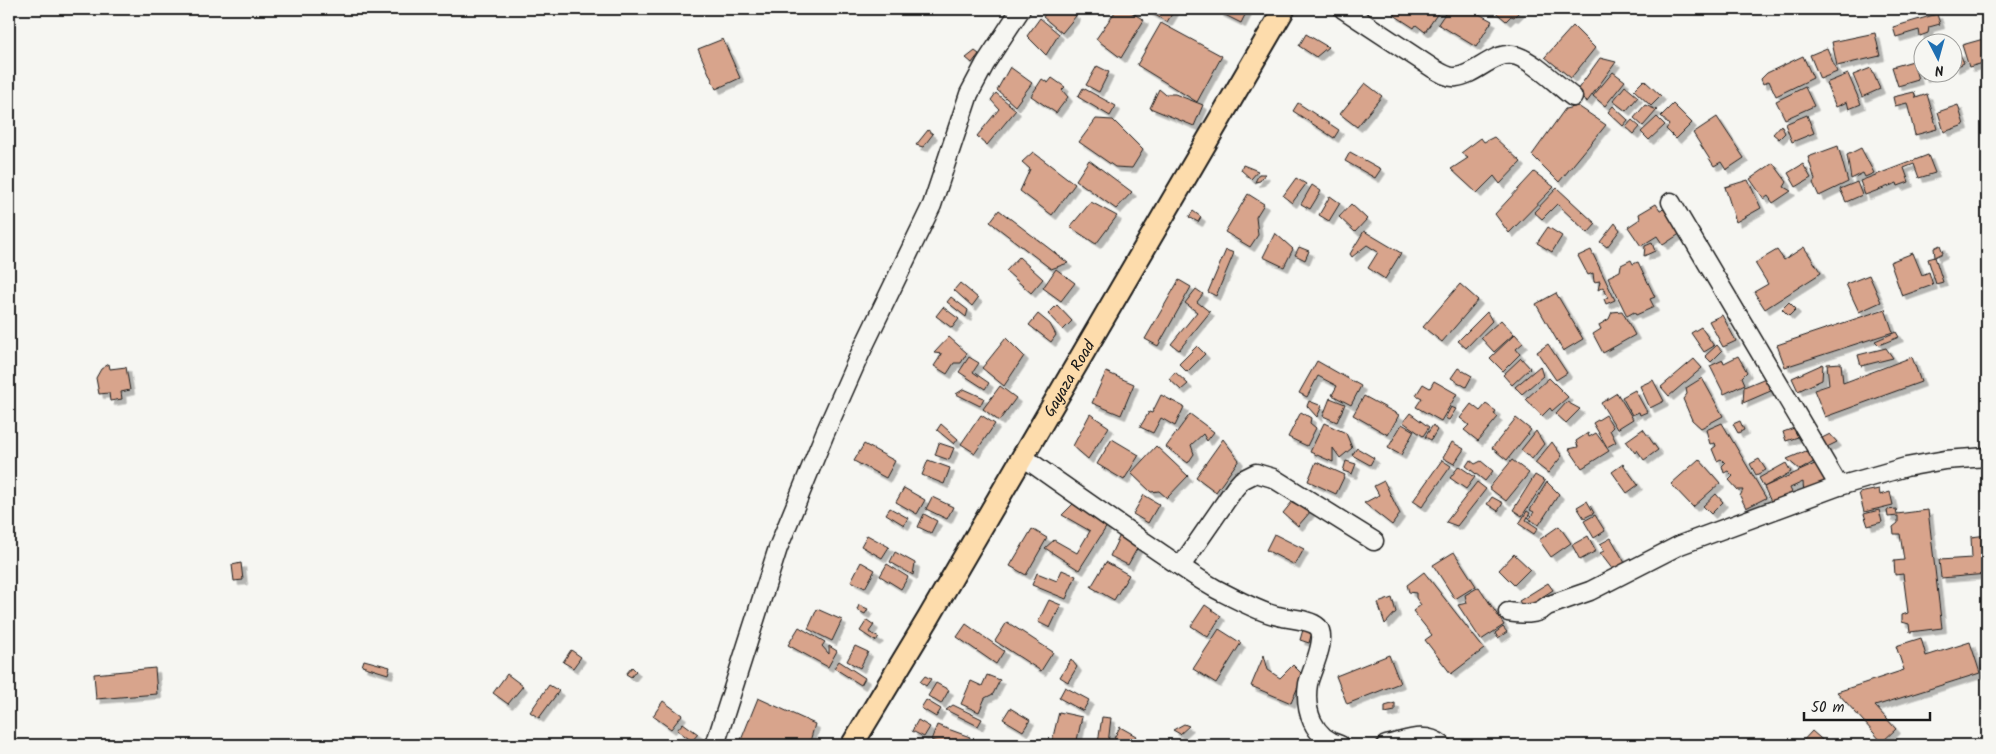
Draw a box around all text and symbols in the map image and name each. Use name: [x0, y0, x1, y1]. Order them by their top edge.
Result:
north arrow: [1914, 32, 1964, 82]
text: N: [1934, 59, 1945, 81]
street label: Gayaza Road: [1038, 335, 1103, 422]
scale bar: [1804, 689, 1930, 721]
text: 50 m: [1811, 696, 1845, 720]

